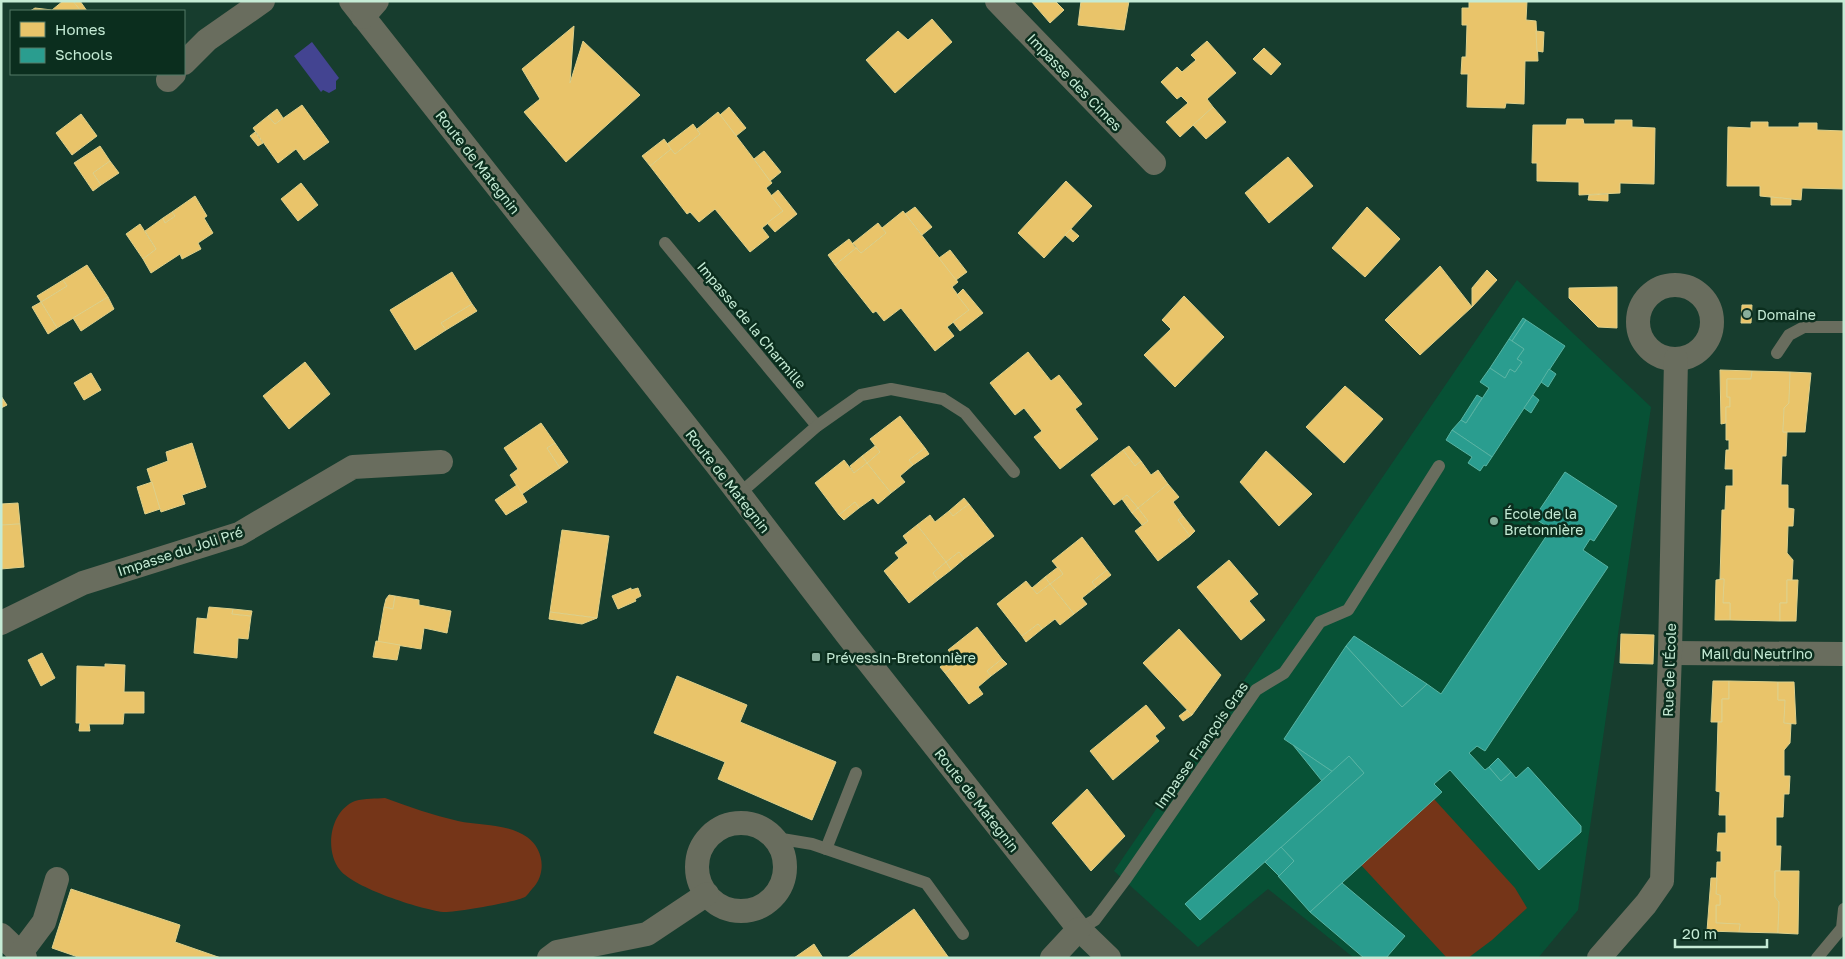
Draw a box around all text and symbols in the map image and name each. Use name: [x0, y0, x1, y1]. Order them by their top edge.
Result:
legend: [10, 10, 185, 75]
text: Homes: [55, 20, 105, 38]
street label: Impasse des Cimes: [1024, 30, 1126, 134]
text: Schools: [55, 45, 113, 63]
street label: Route de Mategnin: [432, 107, 524, 217]
street label: Impasse de la Charmille: [694, 258, 810, 392]
place label: Domaine: [1757, 306, 1816, 323]
marker: Domaine: [1741, 308, 1753, 320]
street label: Route de Mategnin: [682, 426, 774, 536]
place label: École de la Bretonnière: [1504, 505, 1583, 538]
marker: École de la Bretonnière: [1488, 515, 1500, 527]
street label: Impasse du Joli Pré: [115, 523, 245, 579]
street label: Rue de l'École: [1659, 623, 1679, 717]
street label: Mail du Neutrino: [1701, 645, 1813, 662]
place label: Prévessin-Bretonnière: [826, 649, 976, 666]
marker: Prévessin-Bretonnière: [810, 651, 822, 663]
street label: Impasse François Gras: [1151, 678, 1251, 812]
street label: Route de Mategnin: [931, 745, 1023, 855]
scale bar: [1675, 916, 1768, 948]
text: 20 m: [1682, 924, 1717, 942]

